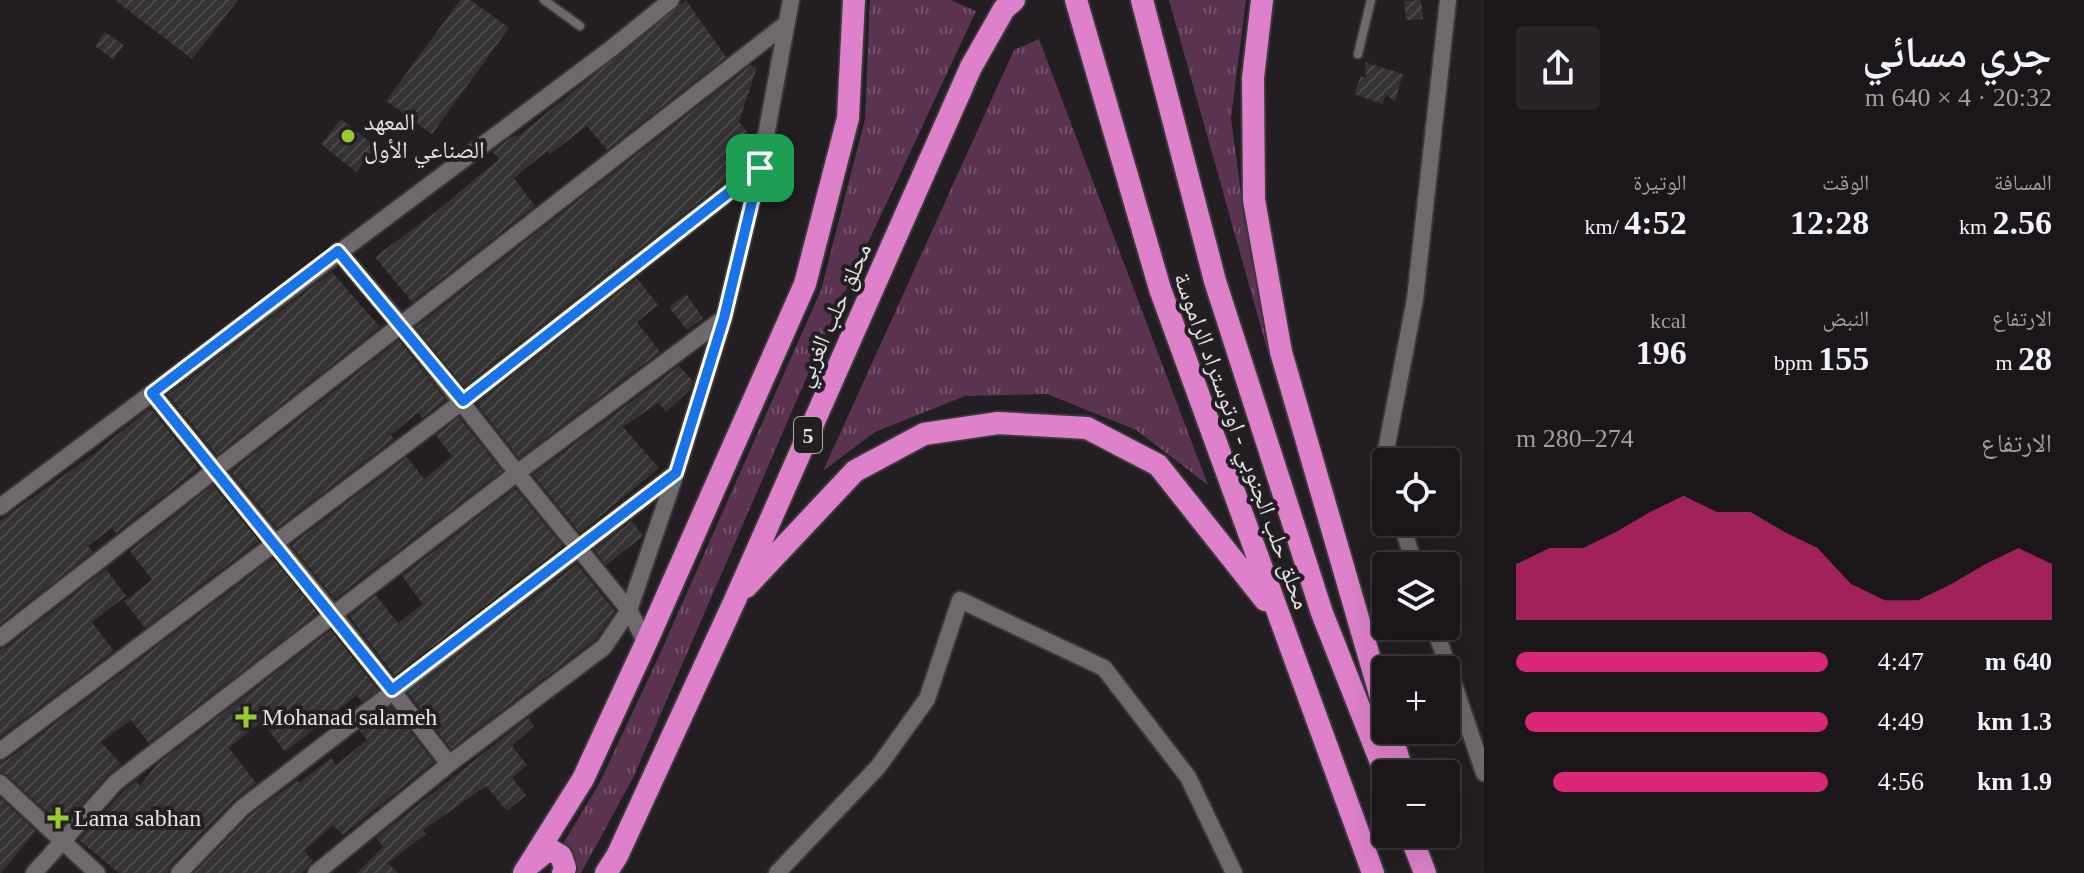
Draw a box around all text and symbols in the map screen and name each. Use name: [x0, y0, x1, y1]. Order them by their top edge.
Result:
button: share: [1516, 26, 1600, 110]
text: جري مسائي: [1862, 28, 2052, 77]
text: 20:32 · 4 × 640 m: [1865, 83, 2052, 112]
place label: المعهد الصناعي الأول: [364, 109, 485, 169]
marker: المعهد الصناعي الأول: [339, 127, 357, 145]
pin: [726, 134, 794, 202]
icon: arrive: [738, 146, 782, 190]
text: الوتيرة: [1633, 170, 1687, 195]
text: الوقت: [1822, 170, 1869, 195]
text: المسافة: [1994, 170, 2052, 195]
text: 4:52: [1624, 204, 1687, 241]
text: 12:28: [1790, 204, 1869, 241]
text: 2.56: [1993, 204, 2052, 241]
text: /km: [1585, 214, 1624, 239]
text: km: [1959, 214, 1993, 239]
street label: محلق حلب الغربي: [790, 239, 882, 393]
street label: محلق حلب الجنوبي - اوتوستراد الراموسة: [1163, 269, 1315, 615]
text: النبض: [1822, 306, 1869, 331]
text: الارتفاع: [1992, 306, 2052, 331]
text: kcal: [1650, 308, 1687, 333]
text: 196: [1636, 334, 1687, 371]
text: 155: [1818, 340, 1869, 377]
text: 28: [2018, 340, 2052, 377]
text: bpm: [1774, 350, 1818, 375]
text: m: [1995, 350, 2018, 375]
road number: 5: [794, 417, 822, 453]
text: 274–280 m: [1516, 424, 1634, 453]
text: الارتفاع: [1981, 429, 2052, 458]
map controls: [1372, 448, 1460, 848]
button: locate: [1372, 448, 1460, 536]
button: layers: [1372, 552, 1460, 640]
text: 4:47: [1878, 647, 1924, 676]
text: 640 m: [1985, 647, 2052, 676]
button: +: [1372, 656, 1460, 744]
place label: Mohanad salameh: [262, 704, 437, 730]
text: 4:49: [1878, 707, 1924, 736]
text: 1.3 km: [1977, 707, 2052, 736]
marker: Mohanad salameh: [237, 708, 255, 726]
button: −: [1372, 760, 1460, 848]
text: 4:56: [1878, 767, 1924, 796]
text: 1.9 km: [1977, 767, 2052, 796]
place label: Lama sabhan: [74, 805, 201, 831]
marker: Lama sabhan: [49, 809, 67, 827]

